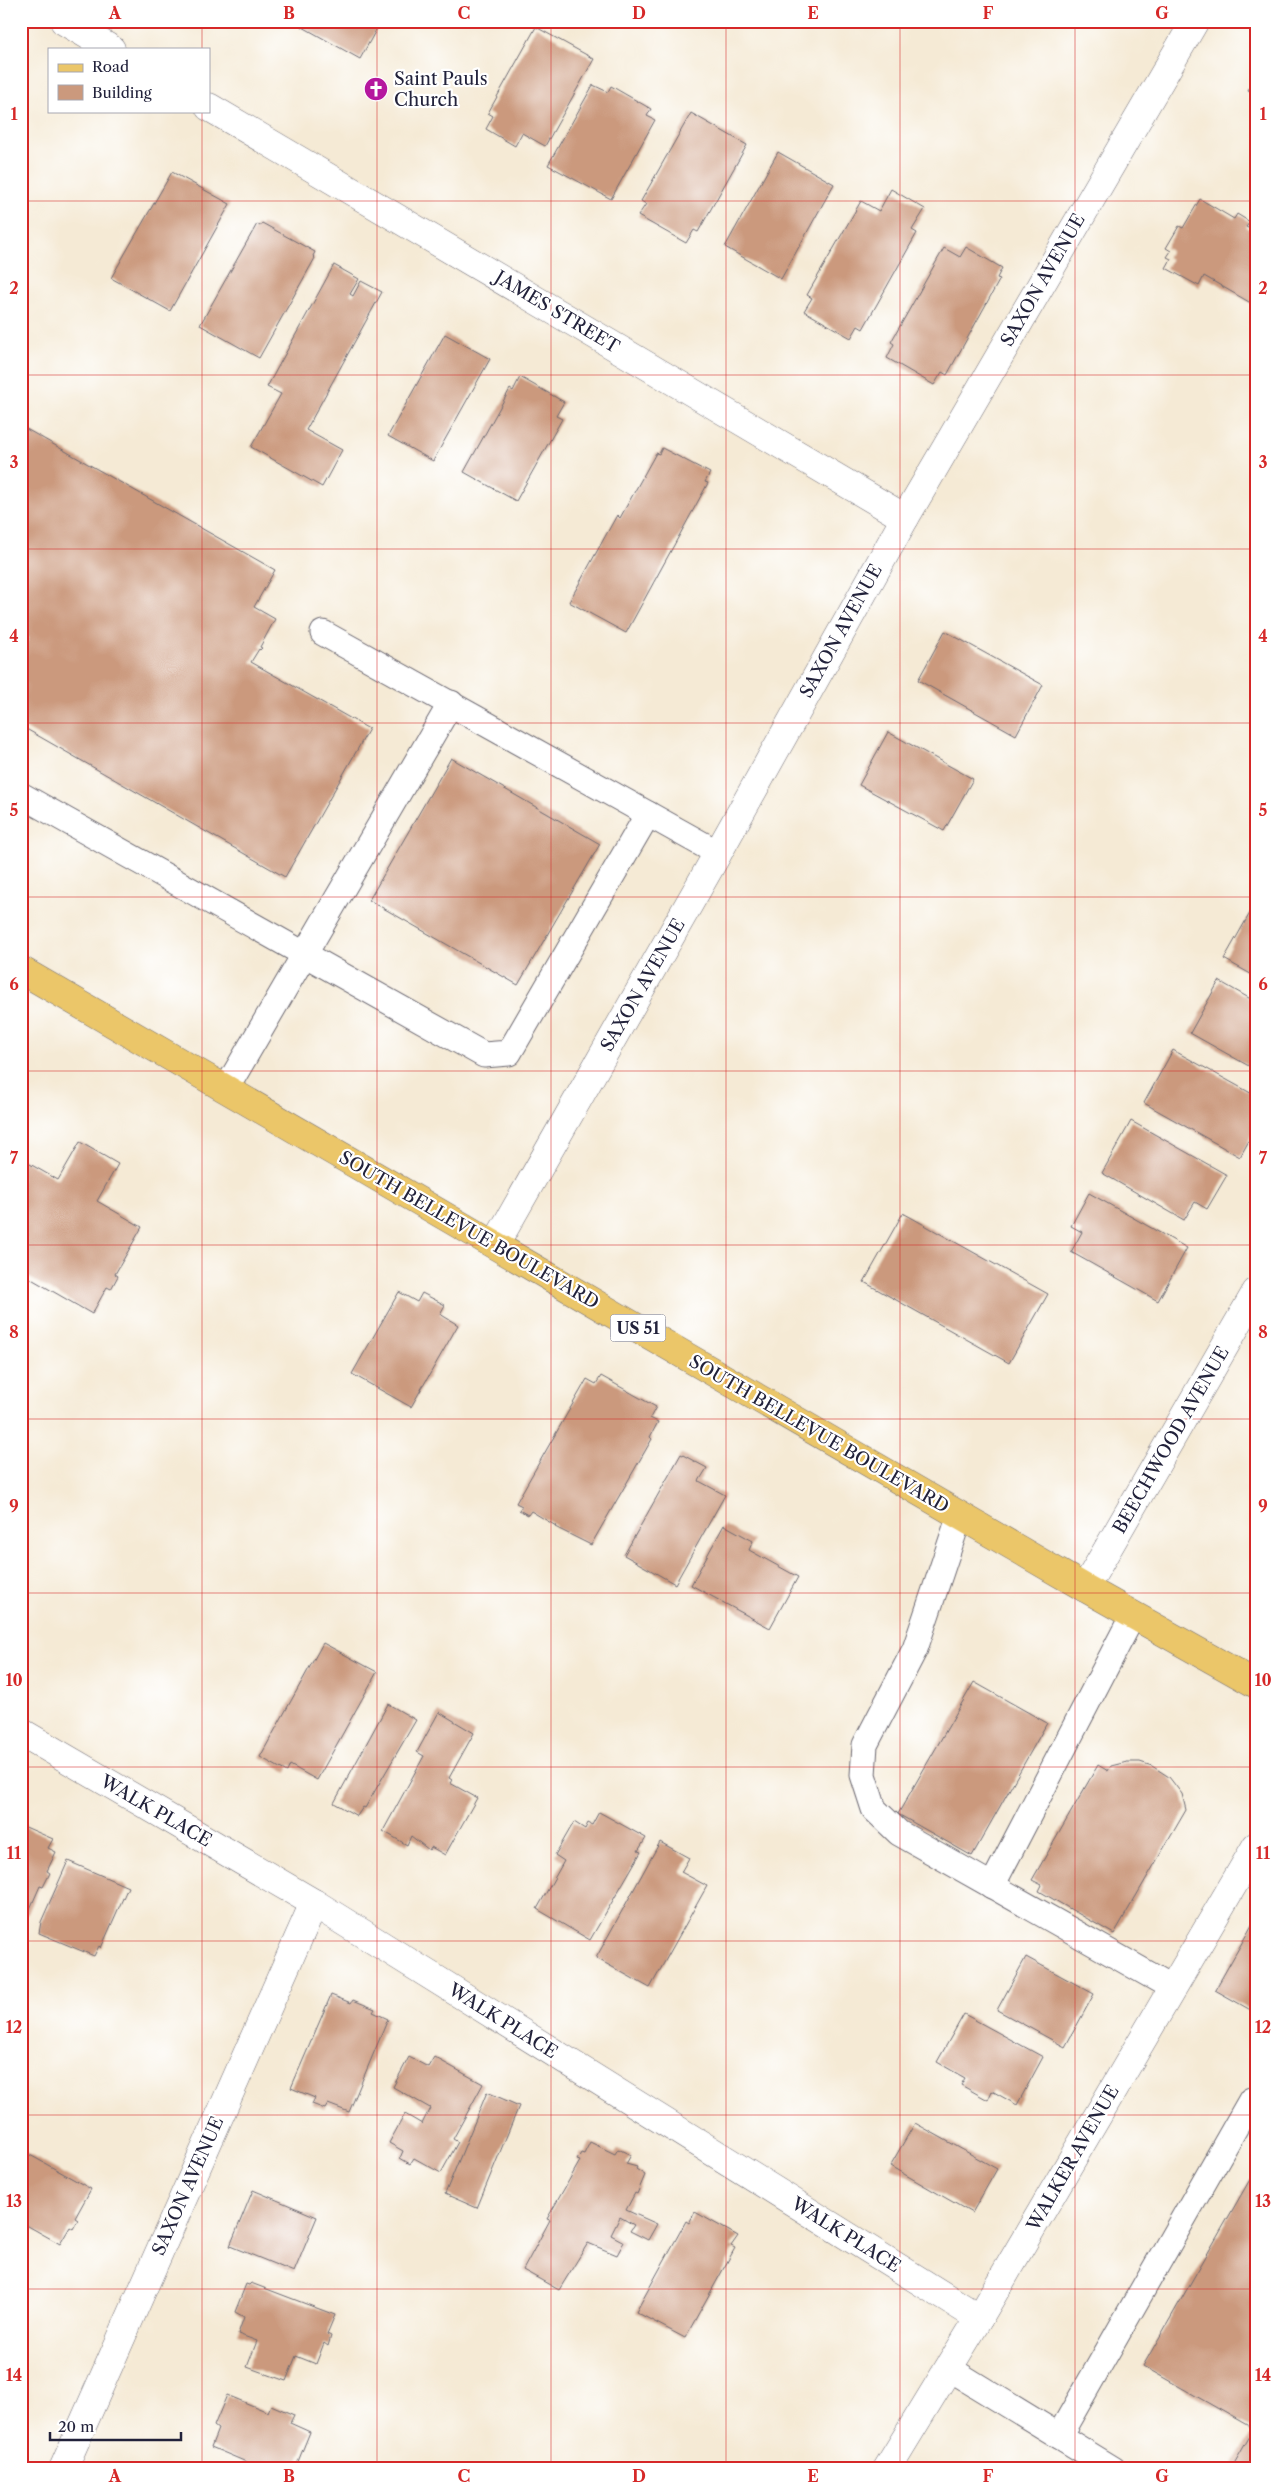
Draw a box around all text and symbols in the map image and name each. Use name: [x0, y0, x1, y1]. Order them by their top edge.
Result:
text: A: [108, 3, 122, 23]
text: B: [283, 3, 295, 23]
text: C: [458, 3, 470, 23]
text: D: [632, 3, 646, 23]
text: E: [807, 3, 819, 23]
text: F: [983, 3, 994, 23]
text: G: [1155, 3, 1169, 23]
legend: [48, 48, 210, 112]
text: Road: [92, 57, 129, 76]
place label: Saint Pauls Church: [394, 68, 488, 111]
church icon: Saint Pauls Church: [363, 76, 389, 102]
text: Building: [92, 83, 152, 102]
text: 1: [10, 104, 18, 124]
text: 1: [1259, 104, 1267, 124]
street label: SAXON AVENUE: [996, 210, 1090, 350]
street label: JAMES STREET: [488, 265, 624, 358]
text: 2: [9, 278, 19, 298]
text: 2: [1258, 278, 1268, 298]
text: 3: [9, 452, 19, 472]
text: 3: [1258, 452, 1268, 472]
street label: SAXON AVENUE: [795, 560, 887, 702]
text: 4: [9, 626, 19, 646]
text: 4: [1258, 626, 1268, 646]
text: 5: [10, 800, 19, 820]
text: 5: [1259, 800, 1268, 820]
street label: SAXON AVENUE: [596, 915, 690, 1055]
text: 6: [9, 974, 19, 994]
text: 6: [1258, 974, 1268, 994]
street label: SOUTH BELLEVUE BOULEVARD: [335, 1146, 603, 1314]
text: 7: [10, 1148, 19, 1168]
text: 7: [1259, 1148, 1268, 1168]
road number: US 51: [610, 1315, 666, 1342]
text: 8: [9, 1322, 19, 1342]
text: 8: [1258, 1322, 1268, 1342]
street label: BEECHWOOD AVENUE: [1108, 1342, 1234, 1538]
street label: SOUTH BELLEVUE BOULEVARD: [685, 1350, 953, 1518]
text: 9: [9, 1496, 19, 1516]
text: 9: [1258, 1496, 1268, 1516]
text: 10: [5, 1670, 23, 1690]
text: 10: [1254, 1670, 1272, 1690]
street label: WALK PLACE: [96, 1770, 215, 1852]
text: 11: [7, 1843, 22, 1863]
text: 11: [1256, 1843, 1271, 1863]
street label: WALK PLACE: [444, 1978, 562, 2063]
text: 12: [6, 2017, 22, 2037]
text: 12: [1255, 2017, 1271, 2037]
street label: WALKER AVENUE: [1022, 2081, 1124, 2236]
street label: SAXON AVENUE: [148, 2113, 228, 2259]
text: 13: [6, 2191, 22, 2211]
text: 13: [1255, 2191, 1271, 2211]
street label: WALK PLACE: [787, 2192, 905, 2277]
text: 14: [6, 2365, 22, 2385]
text: 14: [1255, 2365, 1271, 2385]
scale bar: [50, 2410, 181, 2442]
text: 20 m: [58, 2417, 94, 2436]
text: A: [108, 2466, 122, 2486]
text: B: [283, 2466, 295, 2486]
text: C: [458, 2466, 470, 2486]
text: D: [632, 2466, 646, 2486]
text: E: [807, 2466, 819, 2486]
text: F: [983, 2466, 994, 2486]
text: G: [1155, 2466, 1169, 2486]

